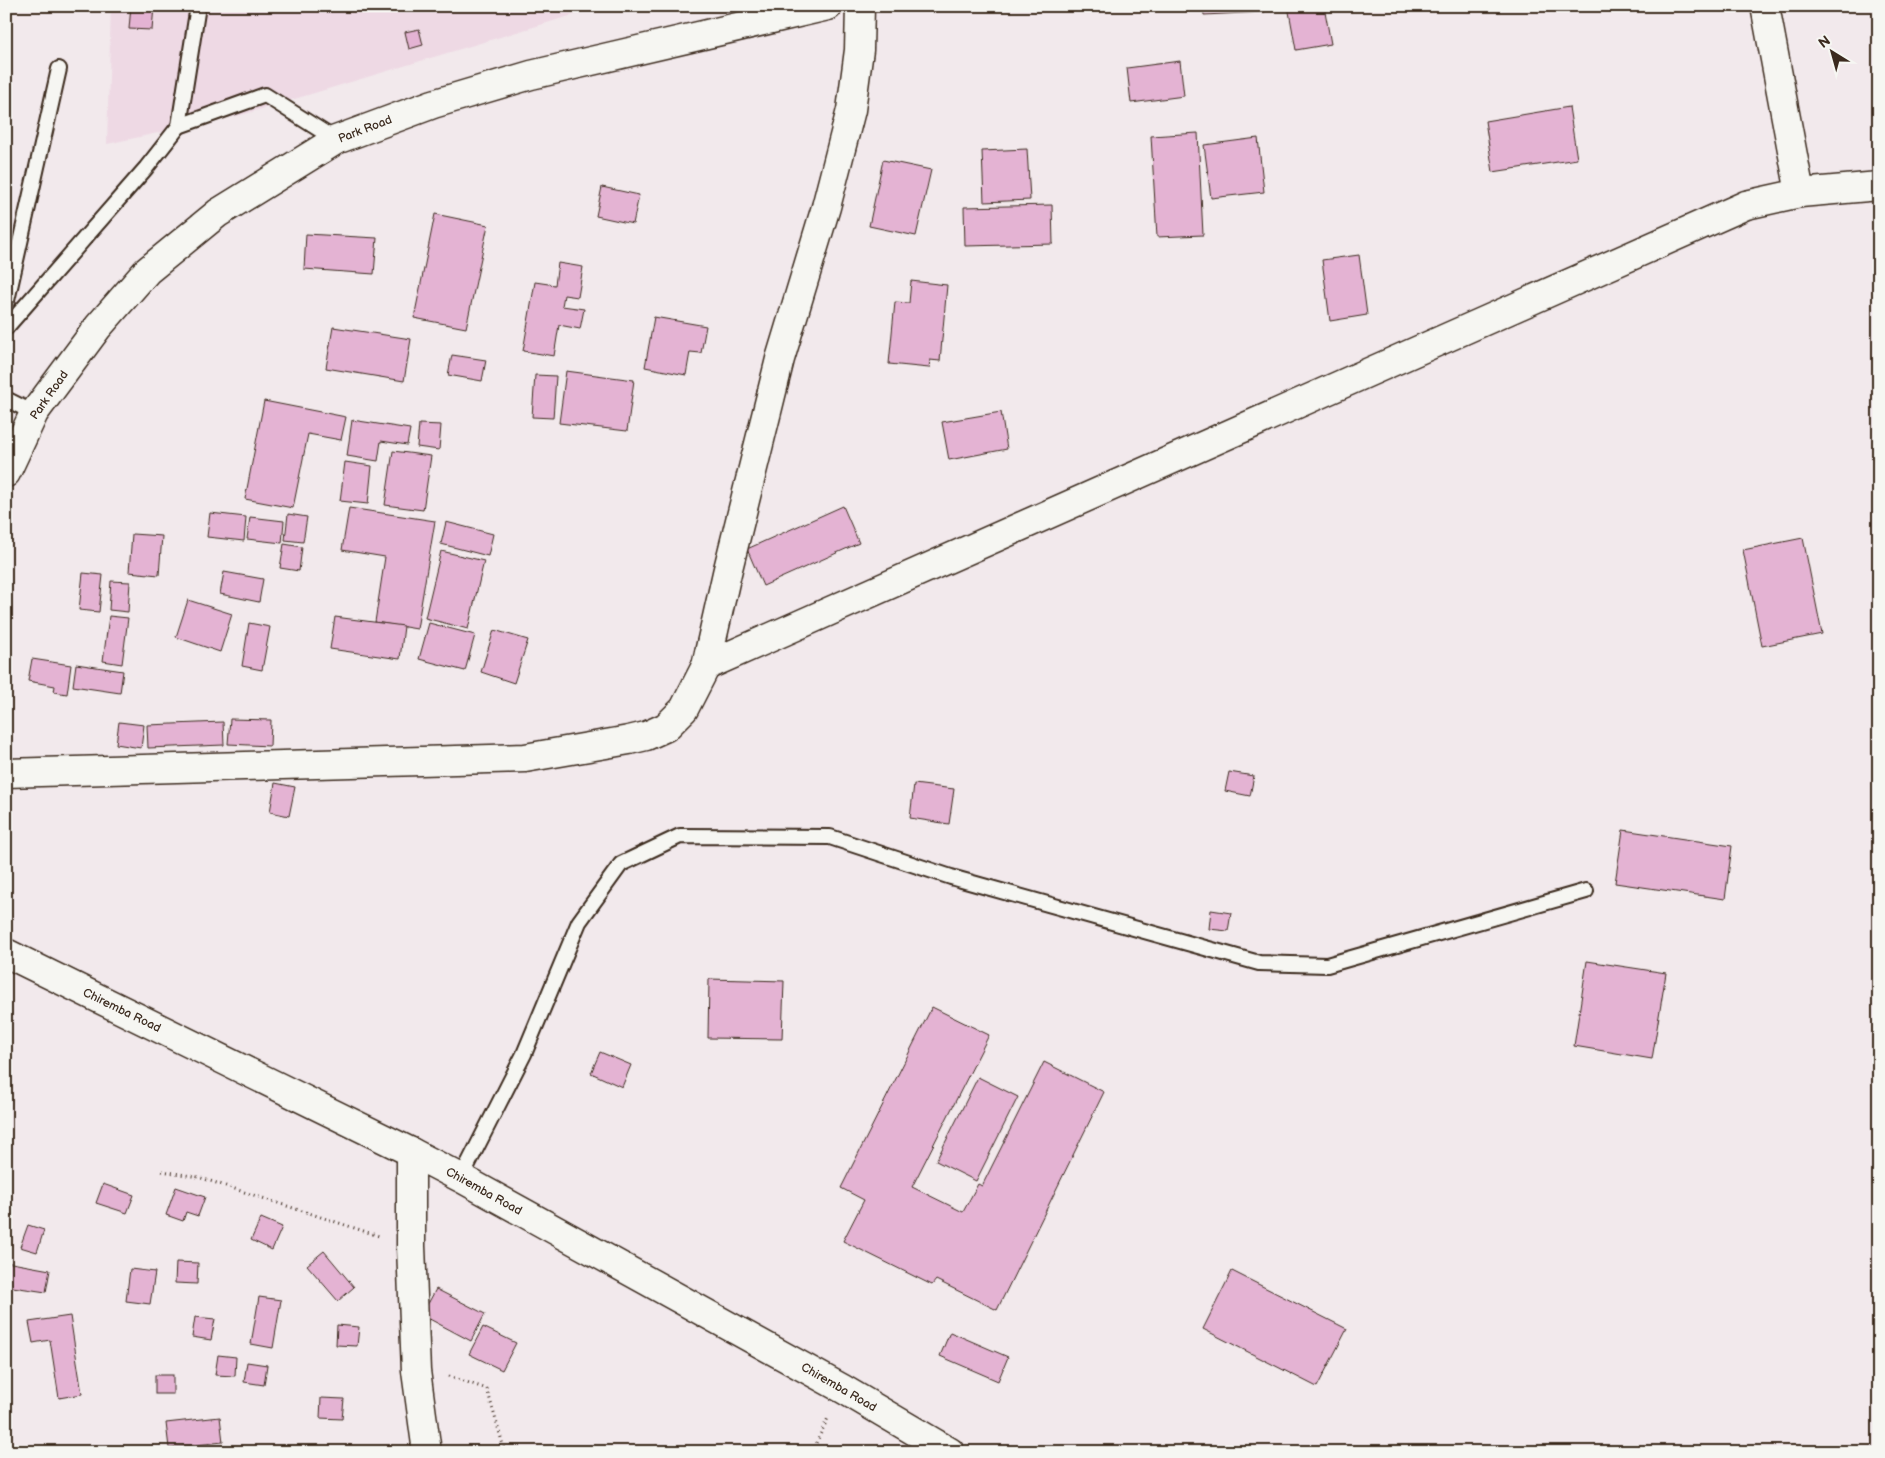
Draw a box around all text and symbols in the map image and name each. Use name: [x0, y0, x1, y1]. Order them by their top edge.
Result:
north arrow: [1808, 28, 1858, 78]
text: N: [1815, 32, 1834, 52]
street label: Park Road: [336, 112, 394, 147]
street label: Park Road: [27, 368, 72, 423]
street label: Chiremba Road: [80, 985, 163, 1036]
street label: Chiremba Road: [443, 1164, 525, 1219]
street label: Chiremba Road: [798, 1360, 879, 1415]

